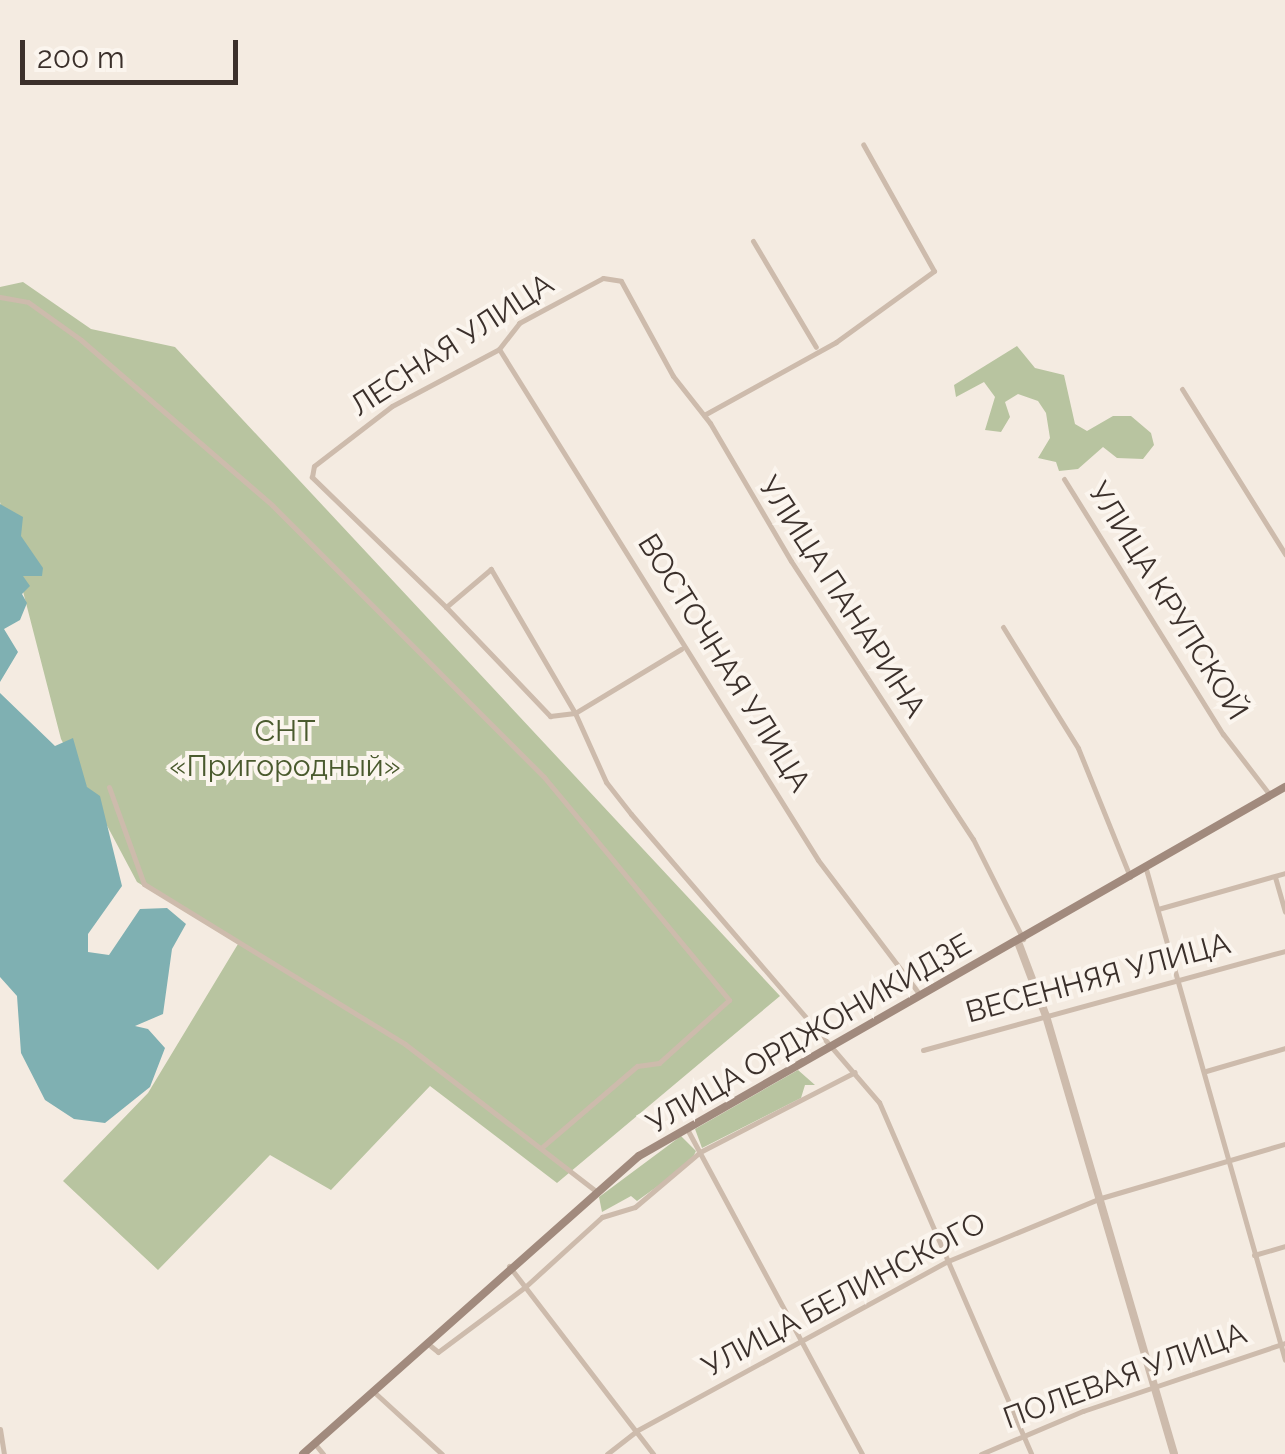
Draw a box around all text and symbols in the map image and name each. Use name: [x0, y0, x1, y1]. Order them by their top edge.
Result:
scale bar: [25, 20, 242, 82]
text: 200 m: [37, 40, 125, 75]
street label: ЛЕСНАЯ УЛИЦА: [344, 266, 560, 424]
street label: УЛИЦА ПАНАРИНА: [750, 469, 934, 725]
street label: УЛИЦА КРУПСКОЙ: [1080, 475, 1256, 727]
street label: ВОСТОЧНАЯ УЛИЦА: [630, 528, 818, 798]
park label: СНТ «Пригородный»: [169, 713, 401, 784]
street label: ВЕСЕННЯЯ УЛИЦА: [962, 925, 1234, 1031]
street label: УЛИЦА ОРДЖОНИКИДЗЕ: [640, 926, 978, 1142]
street label: УЛИЦА БЕЛИНСКОГО: [696, 1205, 992, 1385]
street label: ПОЛЕВАЯ УЛИЦА: [999, 1315, 1251, 1437]

